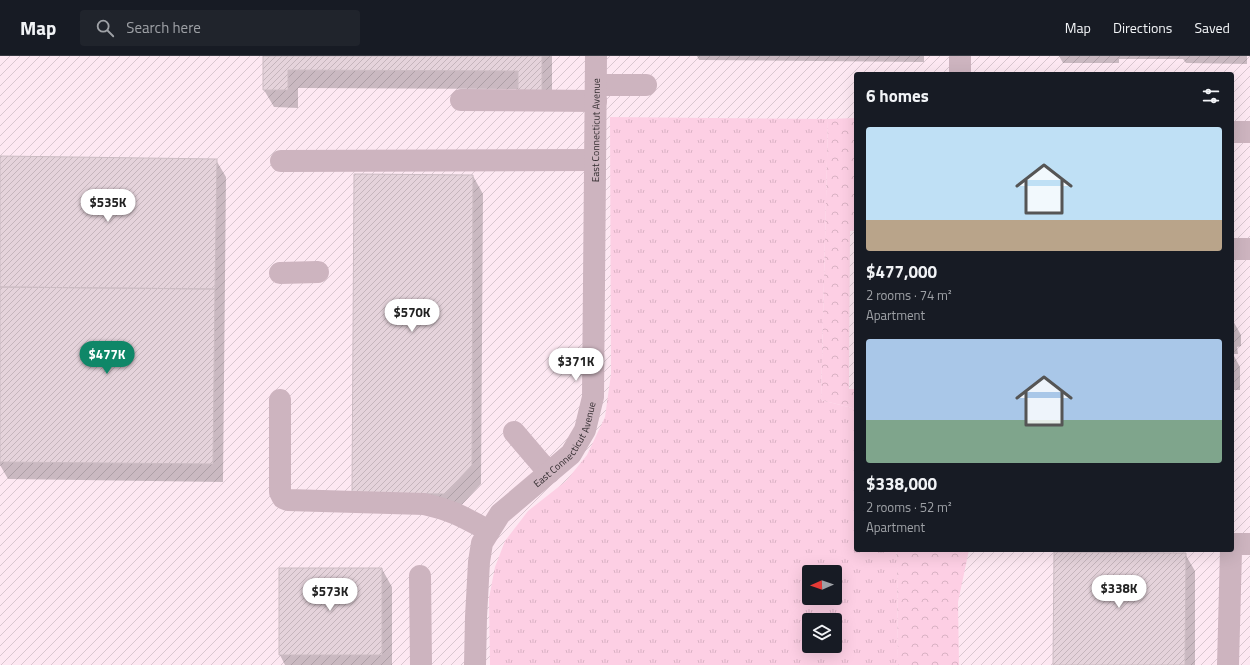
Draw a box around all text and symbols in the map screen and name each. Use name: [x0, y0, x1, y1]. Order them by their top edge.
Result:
search box: [80, 10, 360, 46]
text: Map: [20, 13, 56, 42]
text: Search here: [126, 16, 201, 39]
icon: search: [94, 17, 116, 39]
text: Map: [1065, 17, 1091, 38]
text: Directions: [1113, 17, 1172, 38]
text: Saved: [1194, 17, 1230, 38]
street label: East Connecticut Avenue: [588, 78, 604, 182]
text: 6 homes: [866, 83, 929, 109]
icon: filters: [1200, 85, 1222, 107]
icon: home: [1008, 153, 1080, 225]
pin: $535K: [80, 189, 136, 223]
text: $535K: [90, 192, 126, 212]
text: $477,000: [866, 259, 937, 285]
text: 2 rooms · 74 m²: [866, 285, 952, 305]
pin: $570K: [384, 299, 440, 333]
text: $570K: [394, 302, 430, 322]
text: Apartment: [866, 305, 925, 325]
pin: $477K: [79, 341, 135, 375]
text: $477K: [89, 344, 125, 364]
pin: $371K: [548, 348, 604, 382]
text: $371K: [558, 351, 594, 371]
icon: home: [1008, 365, 1080, 437]
street label: East Connecticut Avenue: [530, 400, 600, 491]
text: $338,000: [866, 471, 937, 497]
text: 2 rooms · 52 m²: [866, 497, 952, 517]
text: Apartment: [866, 517, 925, 537]
north arrow: [802, 565, 842, 605]
map controls: [802, 565, 842, 653]
pin: $338K: [1091, 575, 1147, 609]
pin: $573K: [302, 578, 358, 612]
text: $338K: [1101, 578, 1137, 598]
text: $573K: [312, 581, 348, 601]
button: layers: [802, 613, 842, 653]

